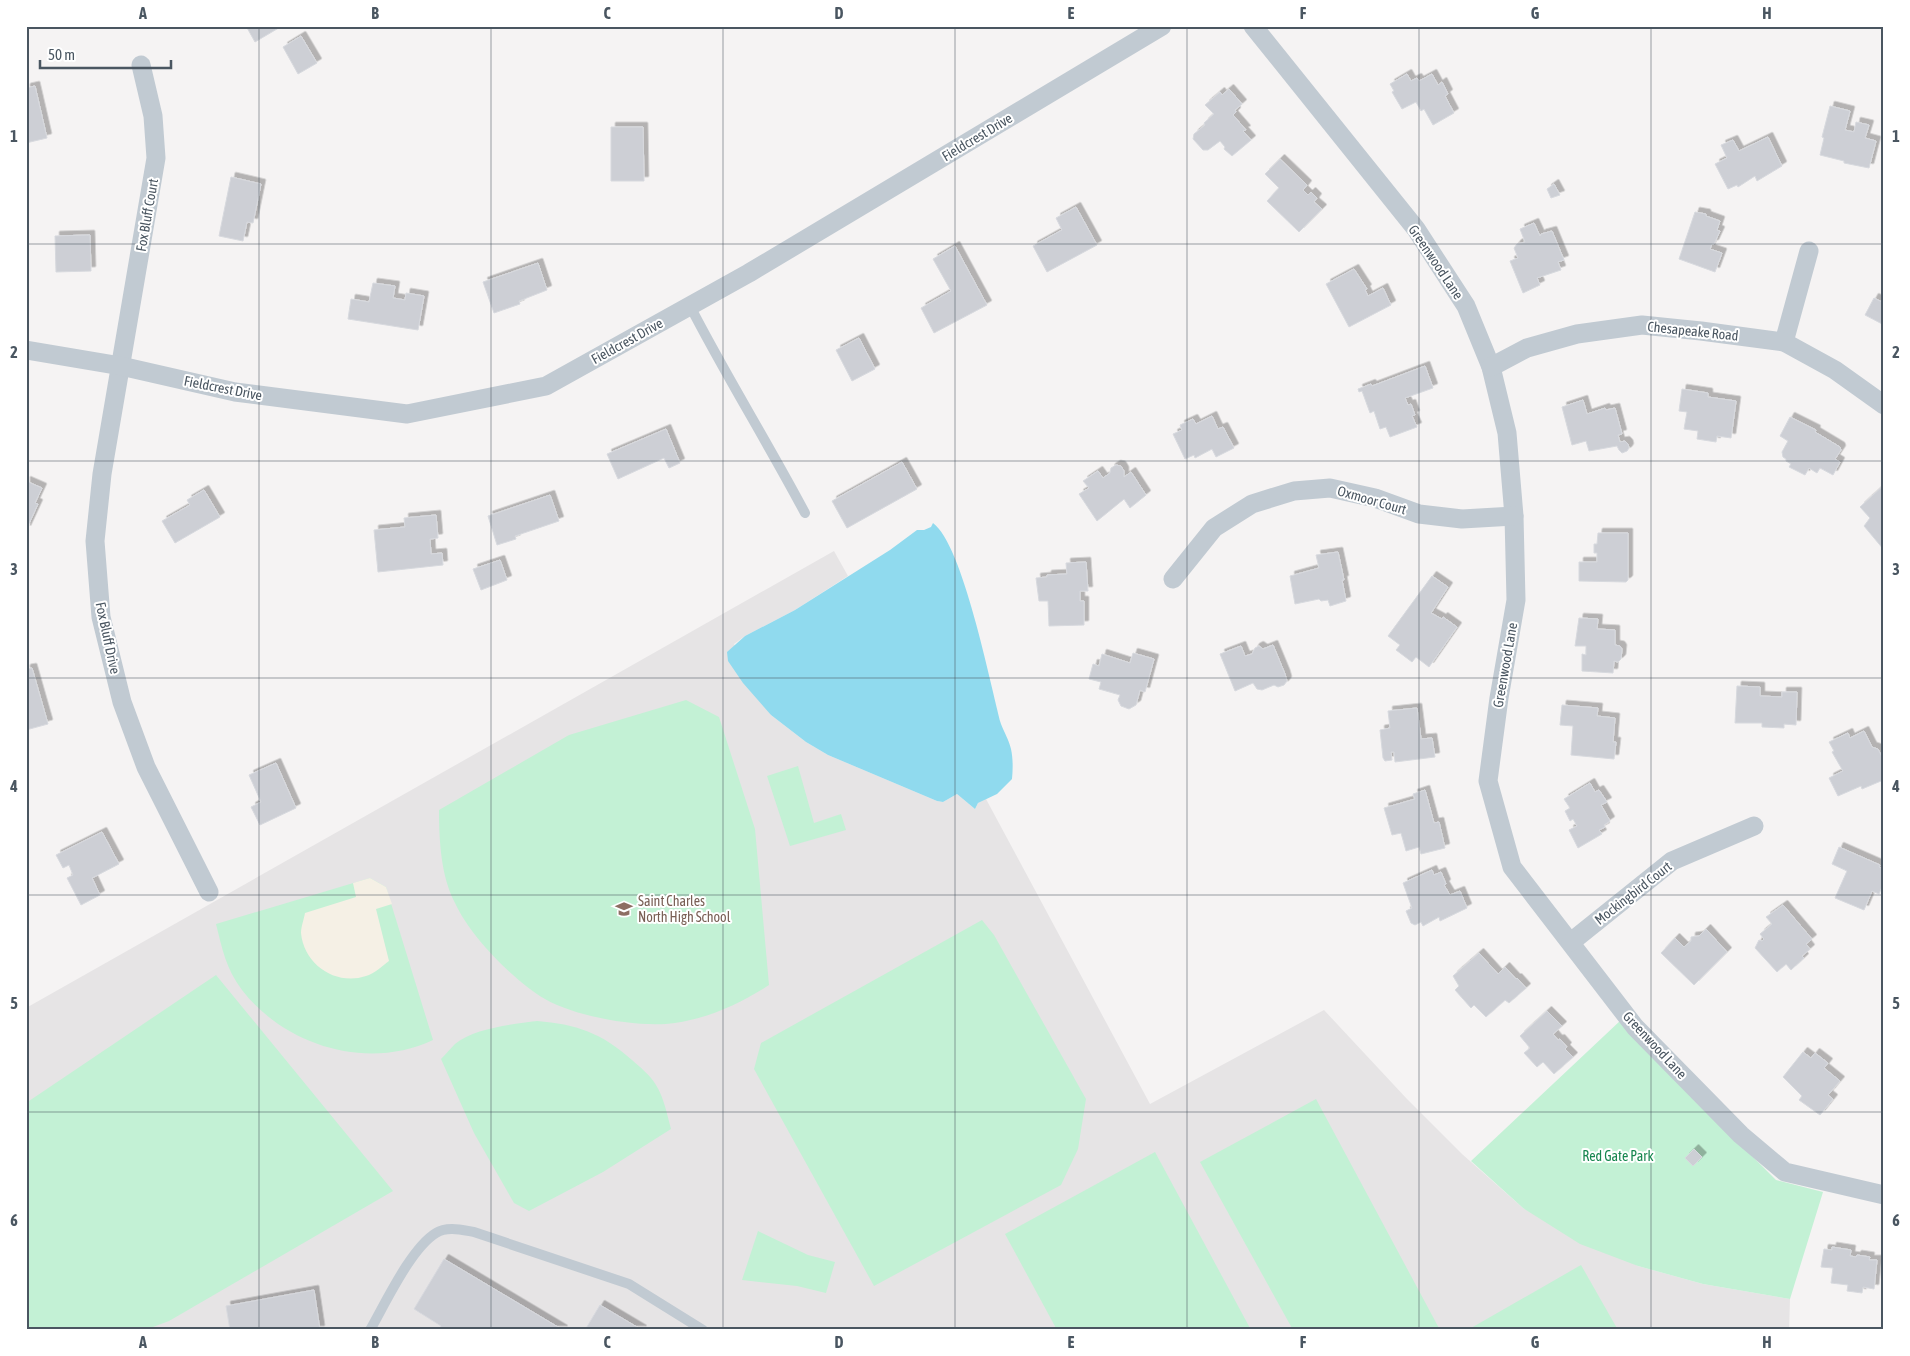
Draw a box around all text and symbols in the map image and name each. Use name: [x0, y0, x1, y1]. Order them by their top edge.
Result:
text: A: [138, 4, 147, 22]
text: B: [371, 4, 379, 22]
text: C: [603, 4, 611, 22]
text: D: [835, 4, 844, 22]
text: E: [1068, 4, 1075, 22]
text: F: [1300, 4, 1307, 22]
text: G: [1531, 4, 1540, 22]
text: H: [1762, 4, 1772, 22]
scale bar: [40, 38, 171, 70]
text: 50 m: [48, 46, 75, 63]
street label: Fieldcrest Drive: [939, 110, 1015, 164]
text: 1: [10, 127, 18, 145]
text: 1: [1892, 127, 1900, 145]
street label: Fox Bluff Court: [133, 177, 161, 253]
street label: Greenwood Lane: [1405, 222, 1467, 302]
street label: Fieldcrest Drive: [589, 315, 665, 367]
street label: Chesapeake Road: [1647, 318, 1739, 344]
text: 2: [10, 343, 18, 361]
text: 2: [1892, 343, 1900, 361]
street label: Fieldcrest Drive: [183, 373, 263, 403]
street label: Oxmoor Court: [1336, 483, 1408, 517]
text: 3: [10, 560, 18, 578]
text: 3: [1892, 560, 1900, 578]
street label: Fox Bluff Drive: [93, 601, 123, 675]
street label: Greenwood Lane: [1490, 621, 1520, 709]
text: 4: [9, 777, 18, 795]
text: 4: [1891, 777, 1900, 795]
street label: Mockingbird Court: [1591, 858, 1675, 928]
place label: Saint Charles North High School: [638, 893, 731, 925]
school or university icon: Saint Charles North High School: [614, 899, 634, 919]
text: 5: [10, 994, 18, 1012]
text: 5: [1892, 994, 1900, 1012]
street label: Greenwood Lane: [1620, 1008, 1690, 1082]
park label: Red Gate Park: [1582, 1148, 1654, 1164]
text: 6: [10, 1211, 18, 1229]
text: 6: [1892, 1211, 1900, 1229]
text: A: [138, 1333, 147, 1351]
text: B: [371, 1333, 379, 1351]
text: C: [603, 1333, 611, 1351]
text: D: [835, 1333, 844, 1351]
text: E: [1068, 1333, 1075, 1351]
text: F: [1300, 1333, 1307, 1351]
text: G: [1531, 1333, 1540, 1351]
text: H: [1762, 1333, 1772, 1351]

